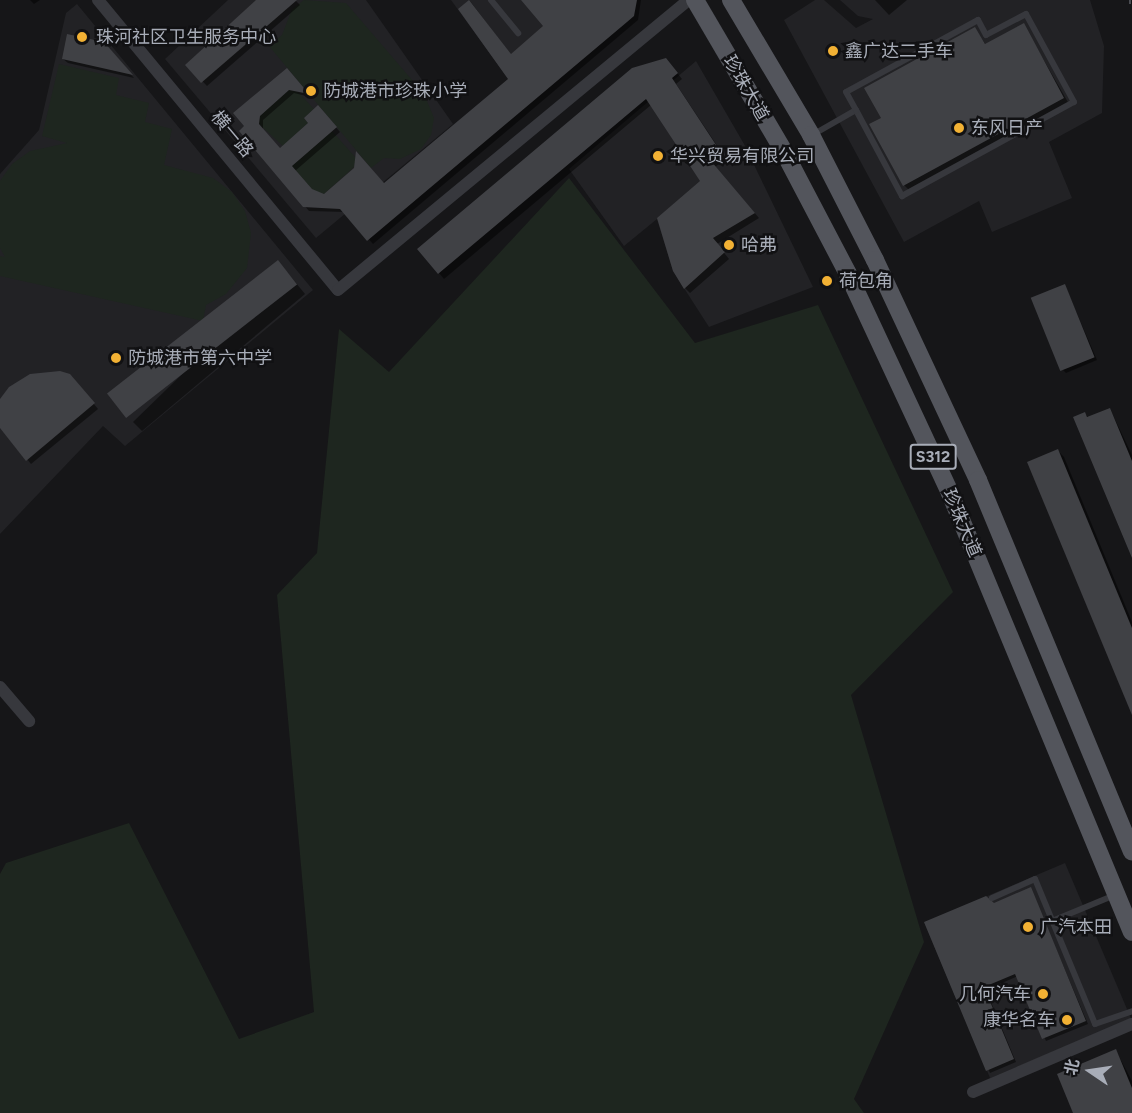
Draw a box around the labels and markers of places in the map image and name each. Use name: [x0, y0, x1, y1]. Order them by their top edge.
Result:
place label: 珠河社区卫生服务中心: [96, 26, 276, 48]
marker: 珠河社区卫生服务中心: [73, 28, 91, 46]
place label: 鑫广达二手车: [845, 40, 953, 62]
marker: 鑫广达二手车: [826, 44, 840, 58]
place label: 防城港市珍珠小学: [323, 80, 467, 102]
marker: 防城港市珍珠小学: [304, 84, 318, 98]
place label: 东风日产: [971, 117, 1043, 139]
marker: 东风日产: [952, 121, 966, 135]
place label: 华兴贸易有限公司: [670, 145, 814, 167]
marker: 华兴贸易有限公司: [651, 149, 665, 163]
place label: 哈弗: [741, 234, 777, 256]
marker: 哈弗: [722, 238, 736, 252]
place label: 荷包角: [839, 270, 893, 292]
marker: 荷包角: [820, 274, 834, 288]
place label: 防城港市第六中学: [128, 347, 272, 369]
marker: 防城港市第六中学: [109, 351, 123, 365]
place label: 广汽本田: [1040, 916, 1112, 938]
marker: 广汽本田: [1021, 920, 1035, 934]
place label: 几何汽车: [959, 983, 1031, 1005]
marker: 几何汽车: [1036, 987, 1050, 1001]
place label: 康华名车: [983, 1009, 1055, 1031]
marker: 康华名车: [1060, 1013, 1074, 1027]

